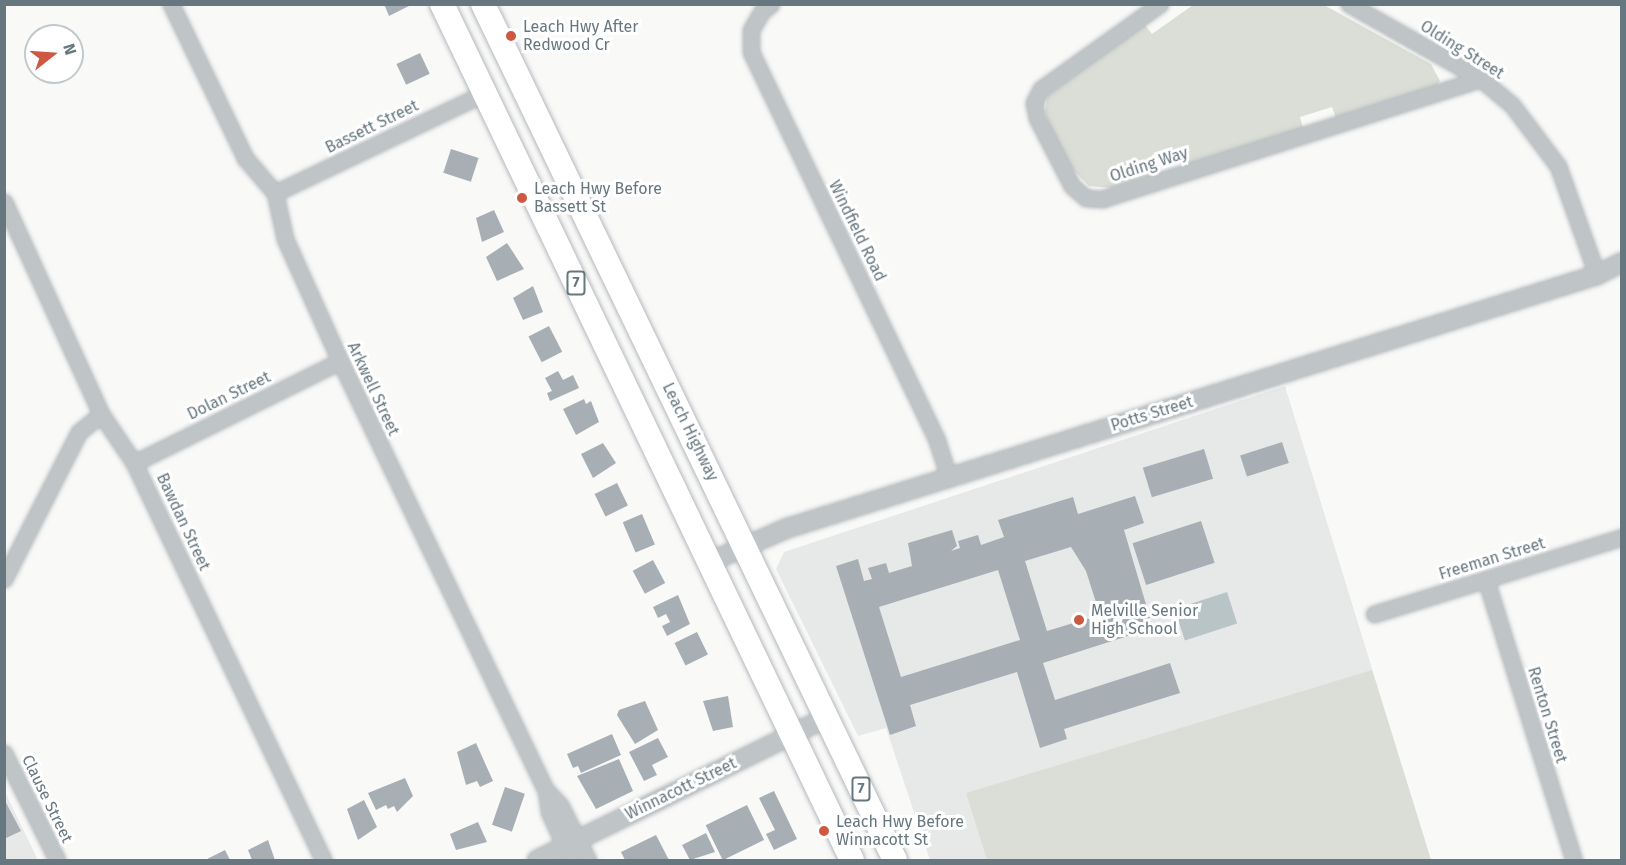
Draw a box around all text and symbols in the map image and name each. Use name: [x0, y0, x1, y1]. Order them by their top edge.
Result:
place label: Leach Hwy After Redwood Cr: [523, 17, 639, 55]
street label: Olding Street: [1417, 17, 1507, 83]
north arrow: [24, 24, 84, 84]
marker: Leach Hwy After Redwood Cr: [504, 29, 518, 43]
text: N: [59, 41, 80, 57]
street label: Bassett Street: [322, 96, 422, 158]
street label: Olding Way: [1108, 143, 1190, 187]
street label: Windfield Road: [824, 177, 890, 285]
place label: Leach Hwy Before Bassett St: [534, 179, 662, 217]
marker: Leach Hwy Before Bassett St: [515, 191, 529, 205]
road number: 7: [566, 271, 586, 295]
street label: Arkwell Street: [343, 339, 403, 439]
street label: Dolan Street: [184, 368, 274, 424]
street label: Leach Highway: [658, 380, 722, 484]
street label: Potts Street: [1109, 392, 1195, 436]
street label: Bawdan Street: [152, 470, 214, 574]
street label: Freeman Street: [1437, 534, 1547, 584]
place label: Melville Senior High School: [1091, 601, 1198, 639]
marker: Melville Senior High School: [1072, 613, 1086, 627]
street label: Renton Street: [1523, 665, 1571, 765]
street label: Clause Street: [17, 752, 77, 846]
street label: Winnacott Street: [622, 754, 740, 824]
road number: 7: [850, 777, 872, 801]
place label: Leach Hwy Before Winnacott St: [836, 812, 964, 850]
marker: Leach Hwy Before Winnacott St: [817, 824, 831, 838]

